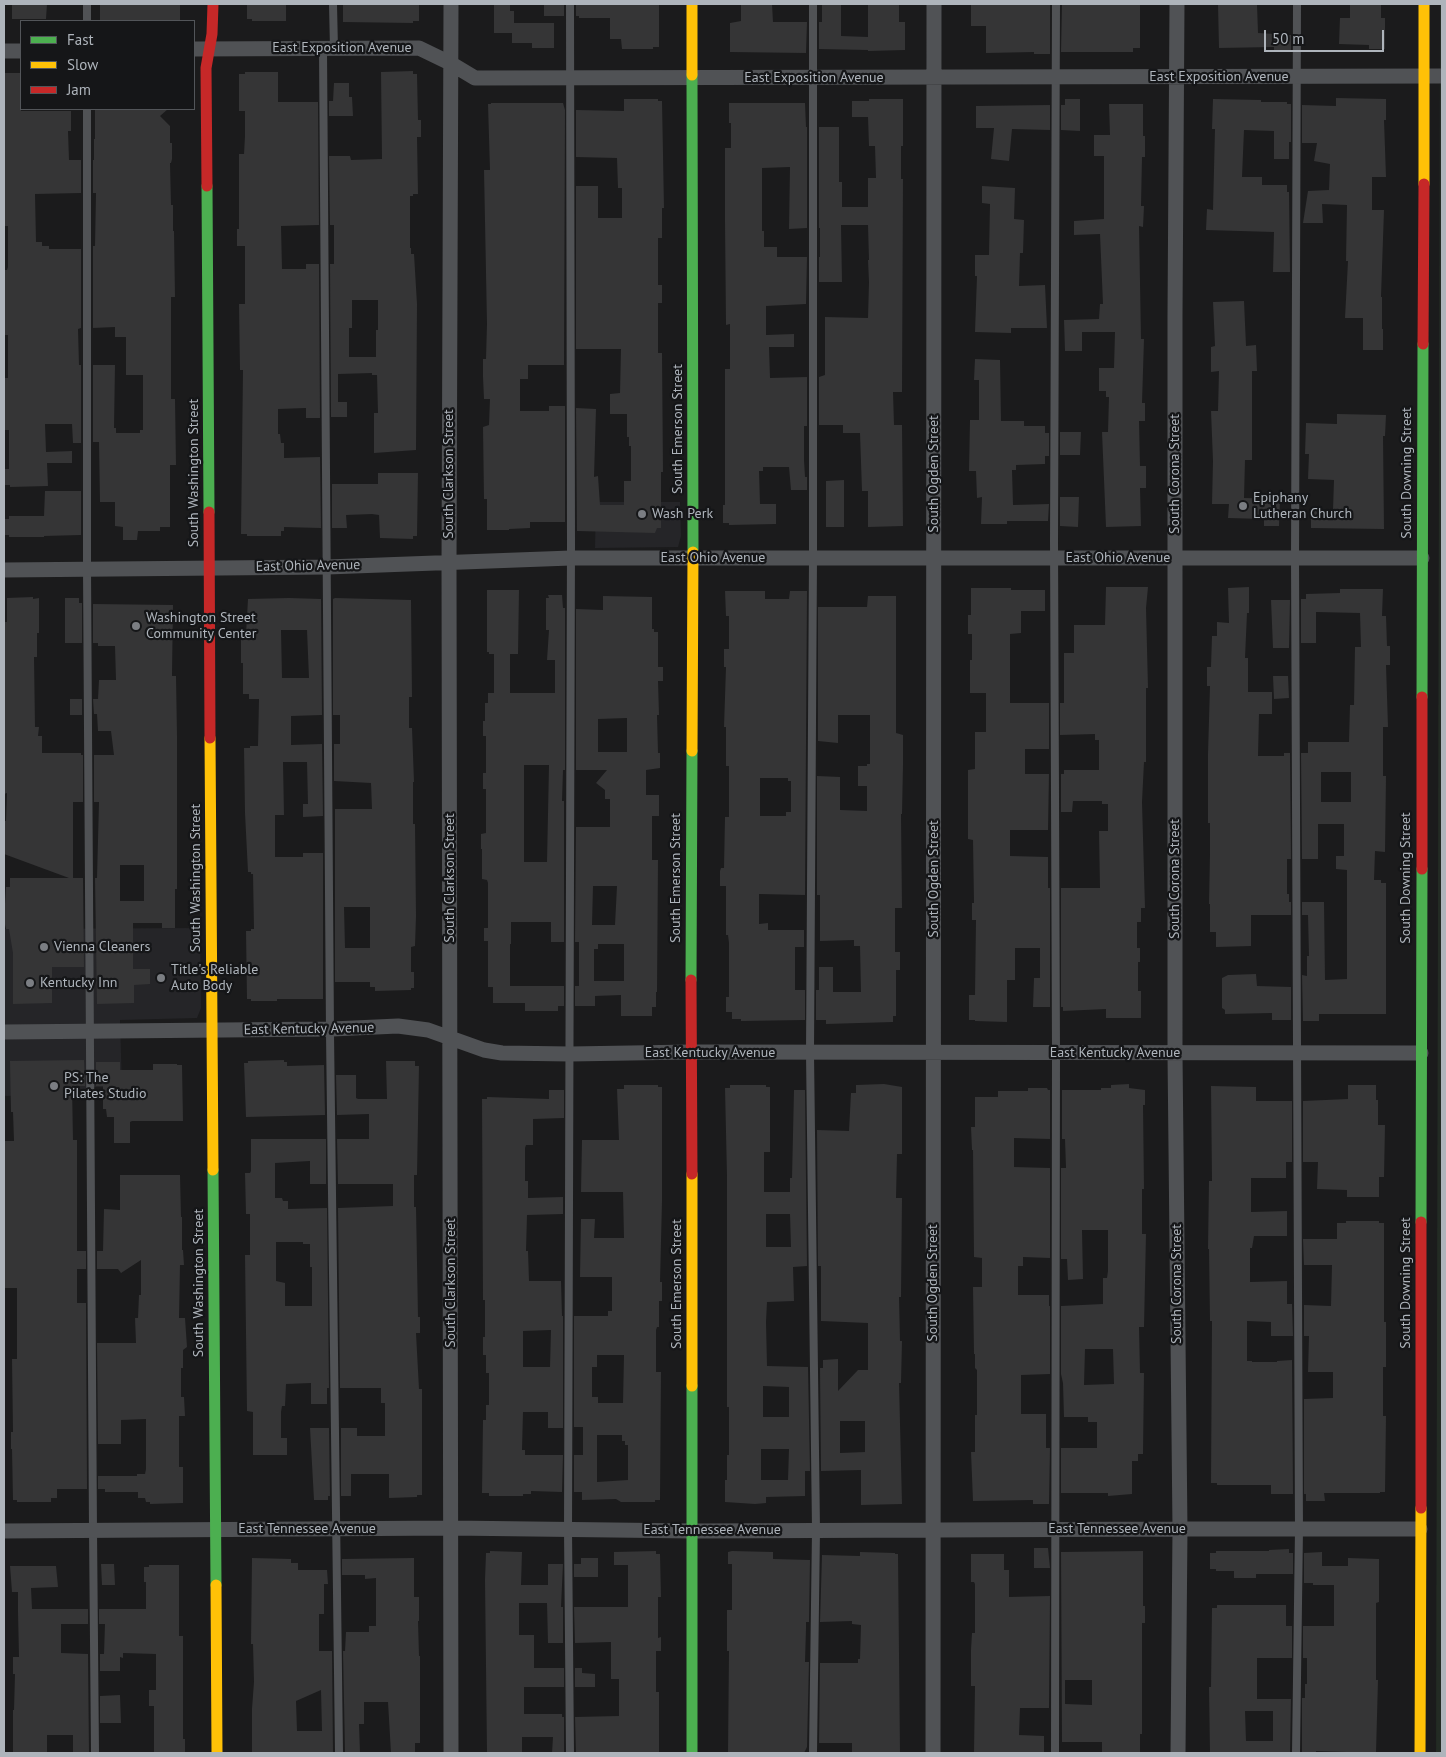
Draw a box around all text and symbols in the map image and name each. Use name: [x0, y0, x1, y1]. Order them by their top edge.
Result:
legend: [20, 20, 195, 110]
scale bar: [1266, 20, 1386, 52]
text: 50 m: [1272, 29, 1305, 48]
text: Fast: [67, 30, 94, 49]
street label: East Exposition Avenue: [272, 40, 412, 56]
text: Slow: [67, 55, 98, 74]
street label: East Exposition Avenue: [1149, 69, 1289, 85]
street label: East Exposition Avenue: [744, 70, 884, 86]
text: Jam: [67, 80, 91, 99]
street label: South Emerson Street: [670, 364, 686, 494]
street label: South Washington Street: [186, 399, 202, 547]
street label: South Downing Street: [1399, 407, 1415, 539]
street label: South Clarkson Street: [441, 409, 457, 539]
street label: South Corona Street: [1167, 414, 1183, 534]
street label: South Ogden Street: [926, 415, 942, 533]
place label: Epiphany Lutheran Church: [1253, 490, 1352, 522]
marker: Epiphany Lutheran Church: [1237, 500, 1249, 512]
place label: Wash Perk: [652, 506, 713, 522]
marker: Wash Perk: [636, 508, 648, 520]
street label: East Ohio Avenue: [661, 550, 765, 566]
street label: East Ohio Avenue: [1066, 550, 1170, 566]
street label: East Ohio Avenue: [255, 557, 361, 575]
place label: Washington Street Community Center: [146, 610, 256, 642]
marker: Washington Street Community Center: [130, 620, 142, 632]
street label: South Washington Street: [188, 804, 204, 952]
street label: South Downing Street: [1398, 812, 1414, 944]
street label: South Clarkson Street: [442, 813, 458, 943]
street label: South Emerson Street: [668, 813, 684, 943]
street label: South Corona Street: [1167, 819, 1183, 939]
street label: South Ogden Street: [926, 820, 942, 938]
place label: Vienna Cleaners: [54, 939, 150, 955]
marker: Vienna Cleaners: [38, 941, 50, 953]
place label: Title's Reliable Auto Body: [171, 962, 258, 994]
marker: Title's Reliable Auto Body: [155, 972, 167, 984]
place label: Kentucky Inn: [40, 975, 118, 991]
marker: Kentucky Inn: [24, 977, 36, 989]
street label: East Kentucky Avenue: [244, 1019, 374, 1039]
street label: East Kentucky Avenue: [645, 1045, 775, 1061]
street label: East Kentucky Avenue: [1050, 1045, 1180, 1061]
place label: PS: The Pilates Studio: [64, 1070, 146, 1102]
marker: PS: The Pilates Studio: [48, 1080, 60, 1092]
street label: South Washington Street: [191, 1209, 207, 1357]
street label: South Downing Street: [1398, 1217, 1414, 1349]
street label: South Clarkson Street: [443, 1218, 459, 1348]
street label: South Emerson Street: [669, 1219, 685, 1349]
street label: South Ogden Street: [925, 1224, 941, 1342]
street label: South Corona Street: [1169, 1224, 1185, 1344]
street label: East Tennessee Avenue: [238, 1521, 376, 1537]
street label: East Tennessee Avenue: [1048, 1521, 1186, 1537]
street label: East Tennessee Avenue: [643, 1522, 781, 1538]

